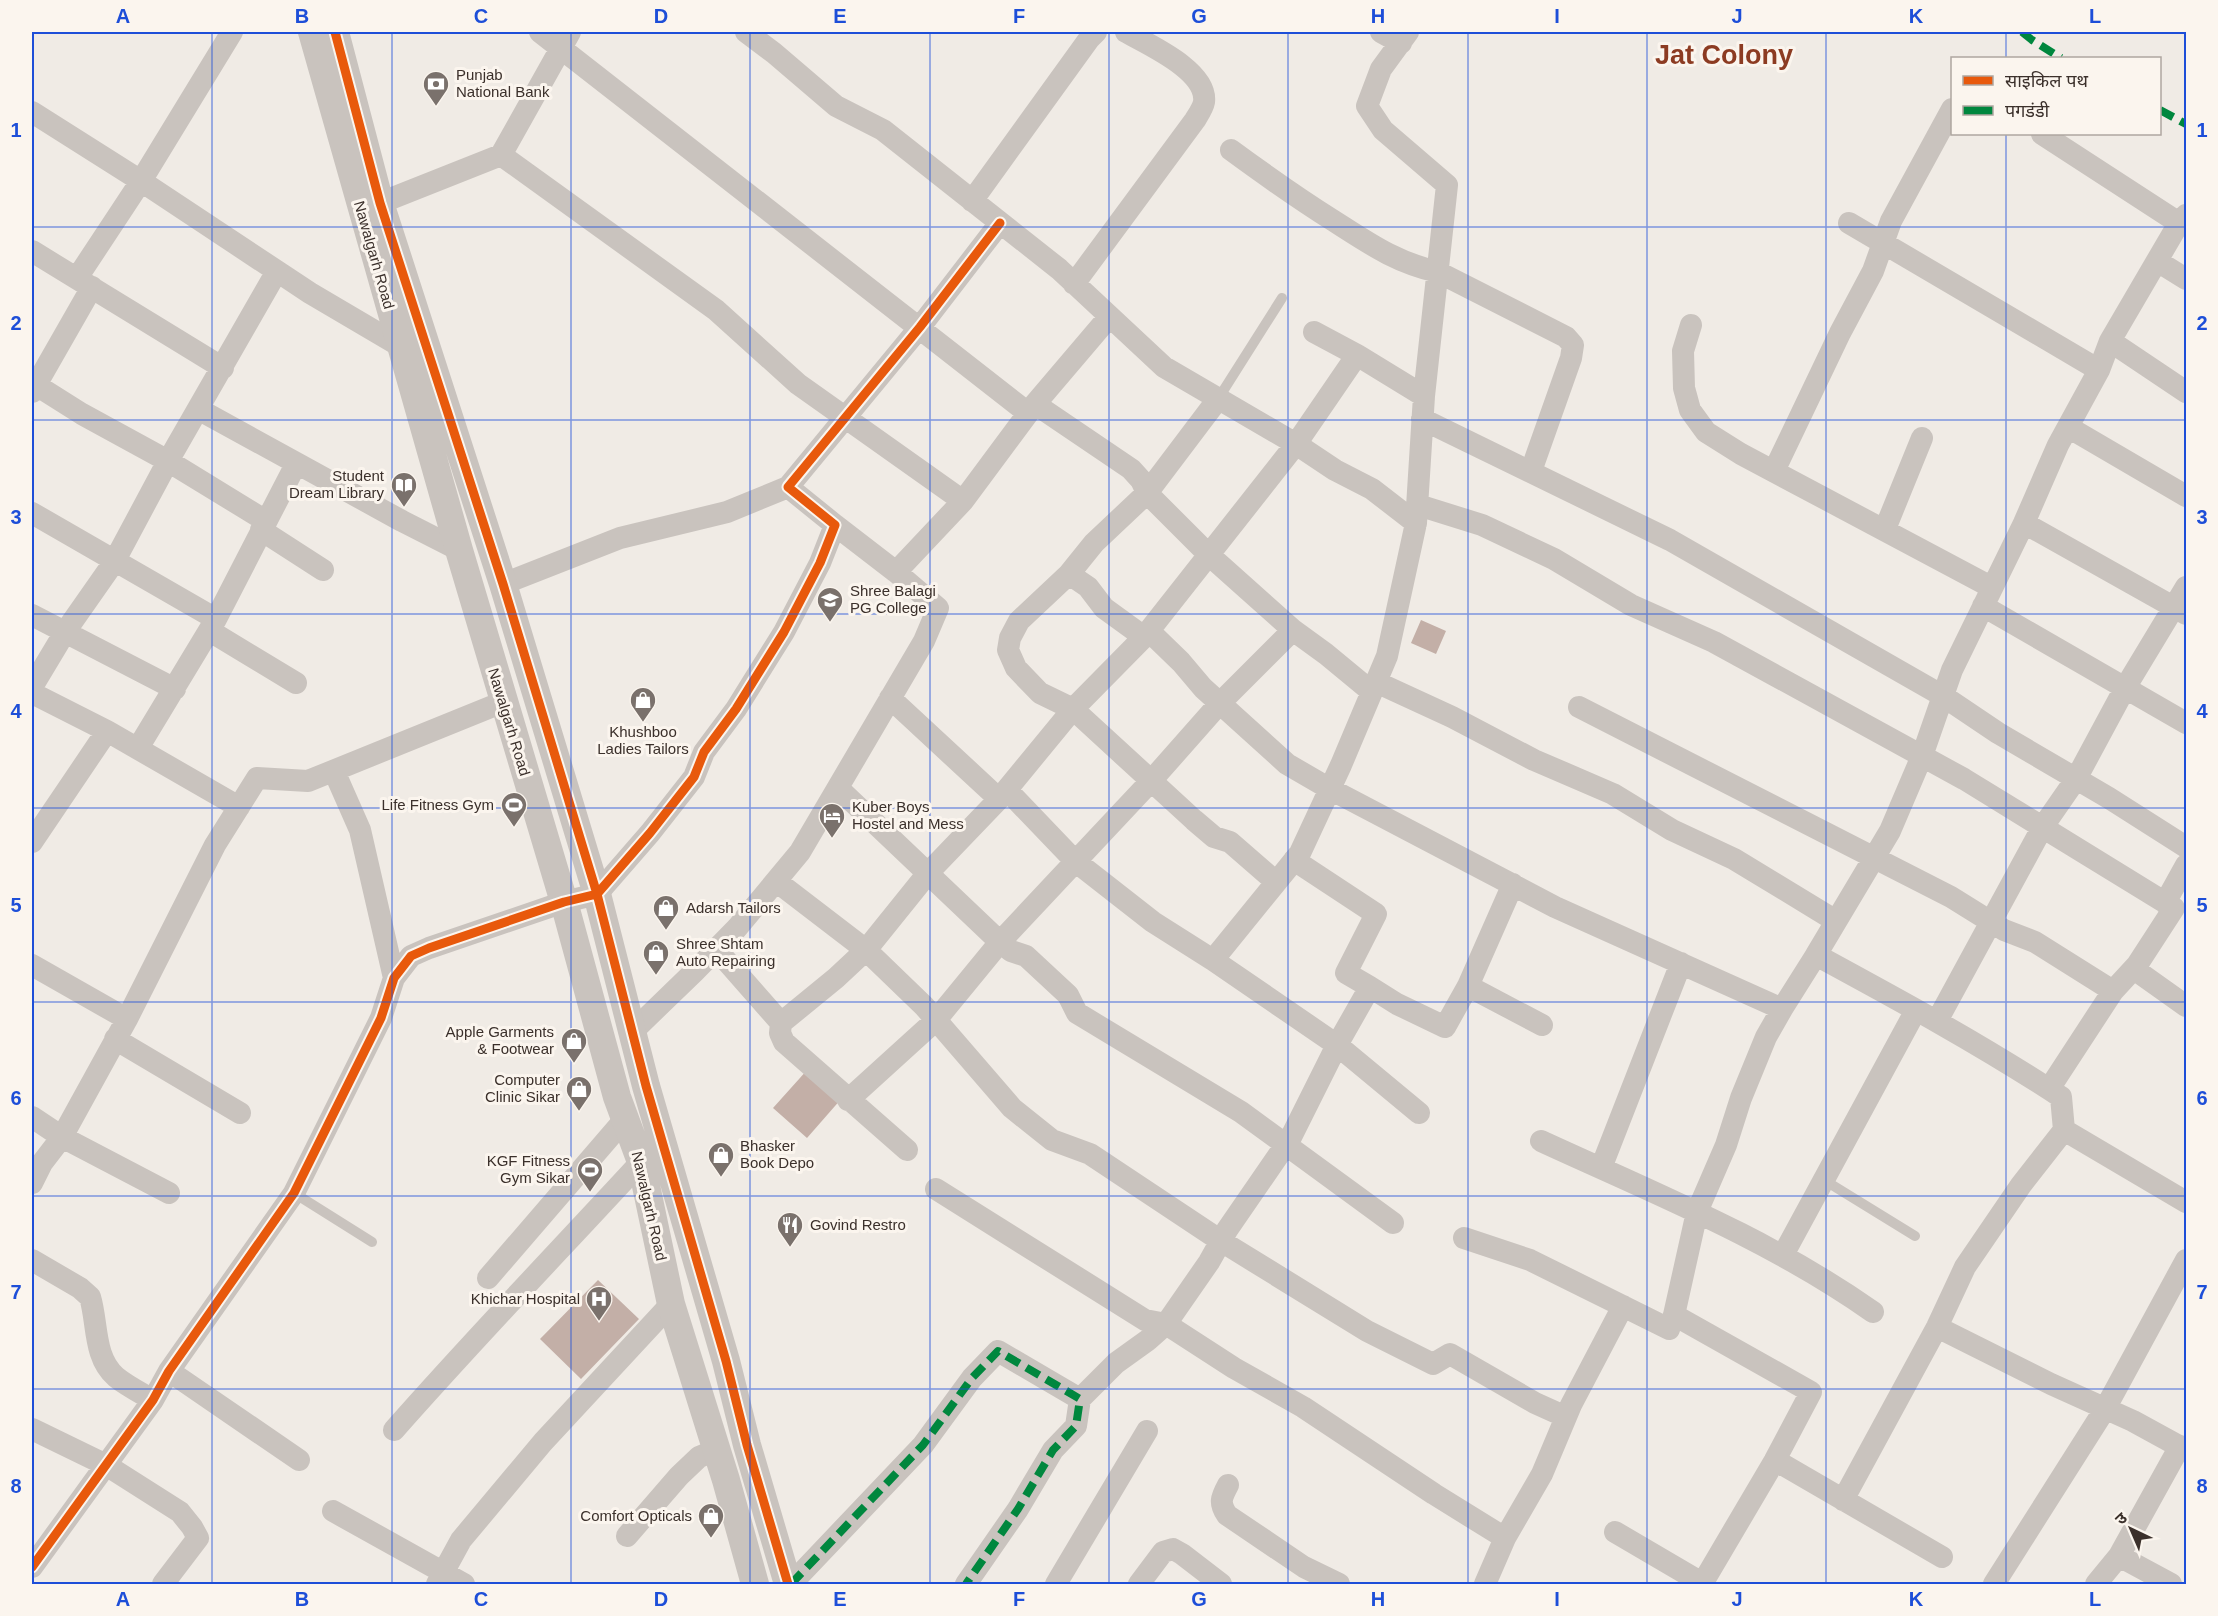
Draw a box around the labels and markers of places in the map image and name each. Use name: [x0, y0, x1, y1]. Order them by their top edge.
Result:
place label: Punjab National Bank: [456, 66, 550, 100]
bank icon: Punjab National Bank: [421, 69, 451, 107]
place label: Student Dream Library: [289, 467, 385, 501]
library icon: Student Dream Library: [389, 470, 419, 508]
place label: Shree Balagi PG College: [850, 582, 936, 616]
school or university icon: Shree Balagi PG College: [815, 585, 845, 623]
shop icon: Khushboo Ladies Tailors: [628, 685, 658, 723]
place label: Khushboo Ladies Tailors: [597, 723, 689, 757]
sports icon: Life Fitness Gym: [499, 790, 529, 828]
place label: Life Fitness Gym: [381, 796, 494, 813]
place label: Kuber Boys Hostel and Mess: [852, 798, 964, 832]
hotel icon: Kuber Boys Hostel and Mess: [817, 801, 847, 839]
shop icon: Adarsh Tailors: [651, 893, 681, 931]
place label: Adarsh Tailors: [686, 899, 781, 916]
place label: Shree Shtam Auto Repairing: [676, 935, 775, 969]
shop icon: Shree Shtam Auto Repairing: [641, 938, 671, 976]
place label: Apple Garments & Footwear: [446, 1023, 554, 1057]
shop icon: Apple Garments & Footwear: [559, 1026, 589, 1064]
place label: Computer Clinic Sikar: [485, 1071, 560, 1105]
shop icon: Computer Clinic Sikar: [564, 1074, 594, 1112]
place label: Bhasker Book Depo: [740, 1137, 814, 1171]
shop icon: Bhasker Book Depo: [706, 1140, 736, 1178]
place label: KGF Fitness Gym Sikar: [487, 1152, 570, 1186]
sports icon: KGF Fitness Gym Sikar: [575, 1155, 605, 1193]
restaurant icon: Govind Restro: [775, 1210, 805, 1248]
place label: Govind Restro: [810, 1216, 906, 1233]
hospital icon: Khichar Hospital: [584, 1284, 614, 1322]
place label: Khichar Hospital: [471, 1290, 580, 1307]
shop icon: Comfort Opticals: [696, 1501, 726, 1539]
place label: Comfort Opticals: [580, 1507, 692, 1524]

